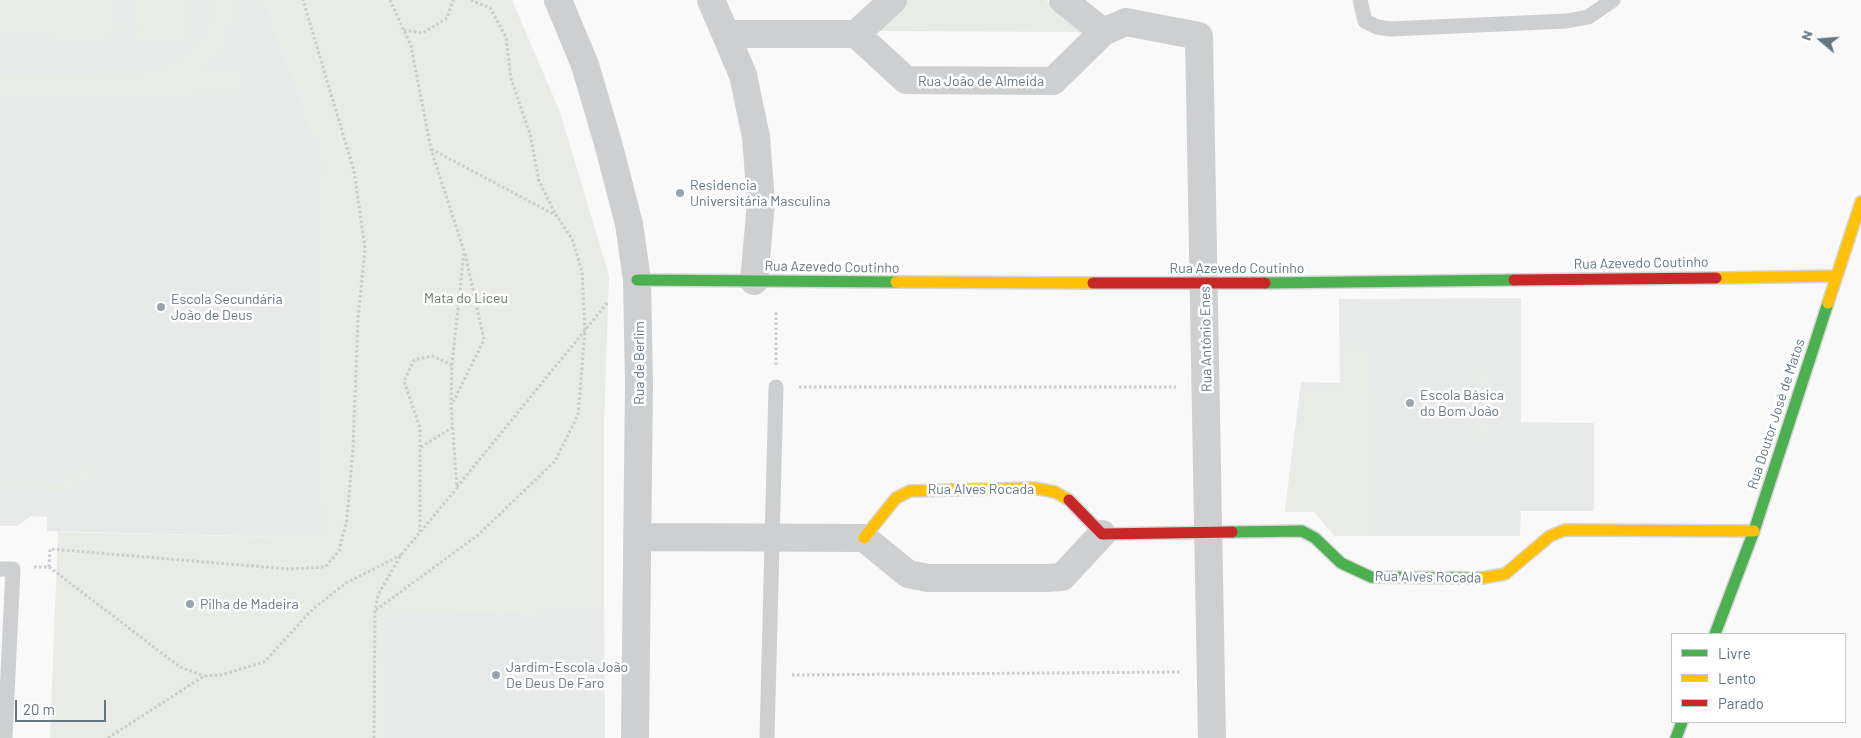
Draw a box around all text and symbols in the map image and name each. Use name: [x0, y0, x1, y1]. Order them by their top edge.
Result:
north arrow: [1796, 15, 1846, 65]
text: N: [1797, 28, 1816, 42]
street label: Rua João de Almeida: [918, 73, 1044, 89]
place label: Residencia Universitária Masculina: [690, 177, 830, 210]
marker: Residencia Universitária Masculina: [674, 187, 686, 199]
street label: Rua Azevedo Coutinho: [1573, 253, 1709, 273]
street label: Rua Azevedo Coutinho: [764, 257, 900, 277]
street label: Rua Azevedo Coutinho: [1170, 260, 1304, 276]
street label: Rua António Enes: [1197, 286, 1215, 392]
park label: Mata do Liceu: [424, 290, 508, 306]
place label: Escola Secundária João de Deus: [171, 291, 283, 324]
marker: Escola Secundária João de Deus: [155, 301, 167, 313]
street label: Rua de Berlim: [631, 321, 647, 405]
street label: Rua Doutor José de Matos: [1744, 337, 1808, 491]
place label: Escola Básica do Bom João: [1420, 387, 1504, 420]
marker: Escola Básica do Bom João: [1404, 397, 1416, 409]
street label: Rua Alves Rocada: [928, 481, 1034, 497]
street label: Rua Alves Rocada: [1375, 568, 1481, 586]
place label: Pilha de Madeira: [200, 596, 299, 612]
marker: Pilha de Madeira: [184, 598, 196, 610]
legend: [1671, 633, 1846, 723]
text: Livre: [1718, 644, 1751, 662]
place label: Jardim-Escola João De Deus De Faro: [506, 659, 628, 692]
marker: Jardim-Escola João De Deus De Faro: [490, 669, 502, 681]
text: Lento: [1718, 669, 1756, 687]
scale bar: [18, 690, 109, 722]
text: Parado: [1718, 694, 1764, 712]
text: 20 m: [23, 700, 55, 718]

